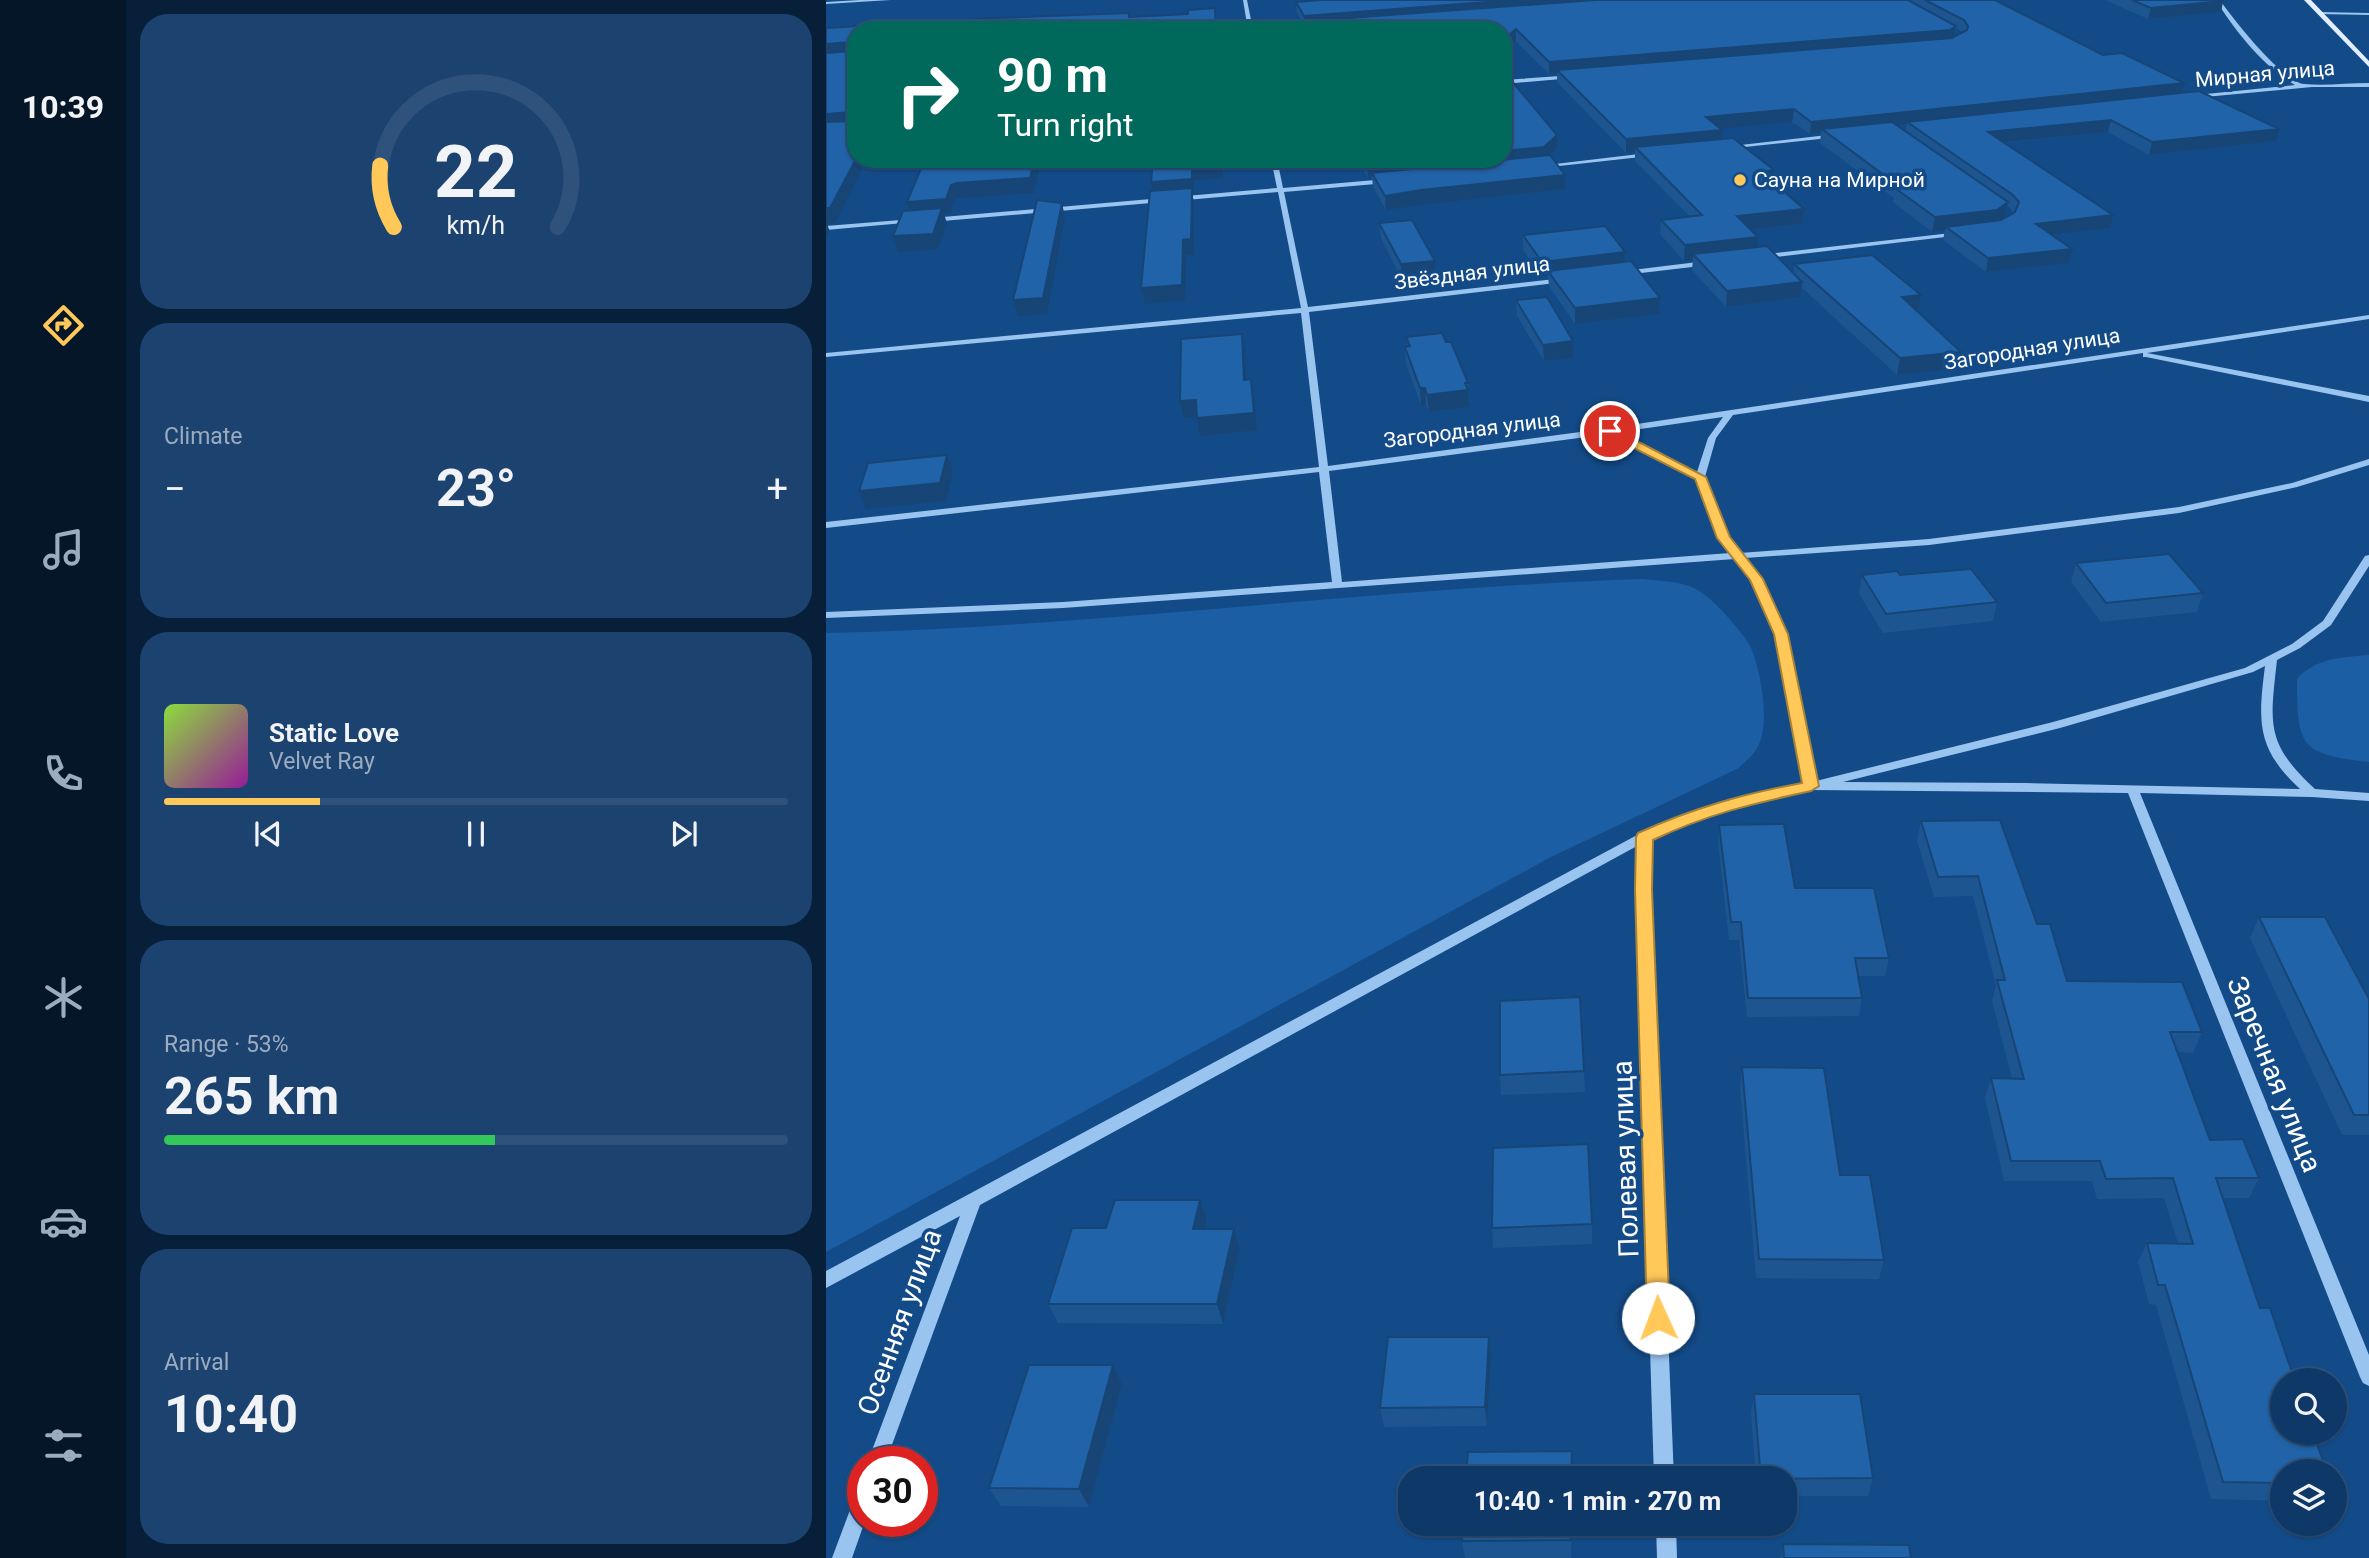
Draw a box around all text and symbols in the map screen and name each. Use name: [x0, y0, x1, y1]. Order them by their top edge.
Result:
text: 90 m: [997, 47, 1108, 104]
icon: right: [882, 49, 973, 140]
street label: Мирная улица: [2194, 56, 2336, 92]
text: 10:39: [22, 88, 104, 126]
text: Turn right: [997, 106, 1133, 144]
text: 22: [434, 130, 518, 216]
place label: Сауна на Мирной: [1754, 168, 1925, 192]
marker: Сауна на Мирной: [1732, 172, 1748, 188]
text: km/h: [447, 211, 505, 240]
street label: Звёздная улица: [1393, 252, 1551, 294]
icon: directions: [39, 301, 88, 350]
street label: Загородная улица: [1942, 323, 2122, 375]
pin: [1580, 401, 1640, 461]
street label: Загородная улица: [1382, 407, 1562, 453]
icon: arrive: [1591, 412, 1629, 450]
text: Climate: [164, 423, 243, 450]
text: 23°: [436, 458, 516, 519]
text: −: [164, 467, 186, 511]
text: +: [766, 467, 788, 511]
icon: music: [39, 525, 88, 574]
text: Static Love: [269, 718, 399, 748]
text: Velvet Ray: [269, 748, 375, 775]
icon: phone: [39, 749, 88, 798]
icon: previous: [249, 815, 287, 853]
icon: pause: [457, 815, 495, 853]
icon: next: [665, 815, 703, 853]
street label: Заречная улица: [2220, 971, 2329, 1177]
icon: climate: [39, 973, 88, 1022]
text: Range · 53%: [164, 1031, 289, 1058]
street label: Полевая улица: [1606, 1060, 1645, 1258]
text: 265 km: [164, 1066, 339, 1127]
icon: car: [39, 1197, 88, 1246]
street label: Осенняя улица: [851, 1225, 948, 1420]
position arrow: [1621, 1281, 1695, 1355]
text: Arrival: [164, 1349, 229, 1376]
map controls: [2270, 1368, 2347, 1536]
button: search: [2270, 1368, 2347, 1445]
text: 10:40: [164, 1384, 298, 1445]
icon: filters: [39, 1421, 88, 1470]
speed limit sign: 30: [847, 1446, 938, 1537]
button: layers: [2270, 1459, 2347, 1536]
text: 10:40 · 1 min · 270 m: [1474, 1486, 1721, 1516]

